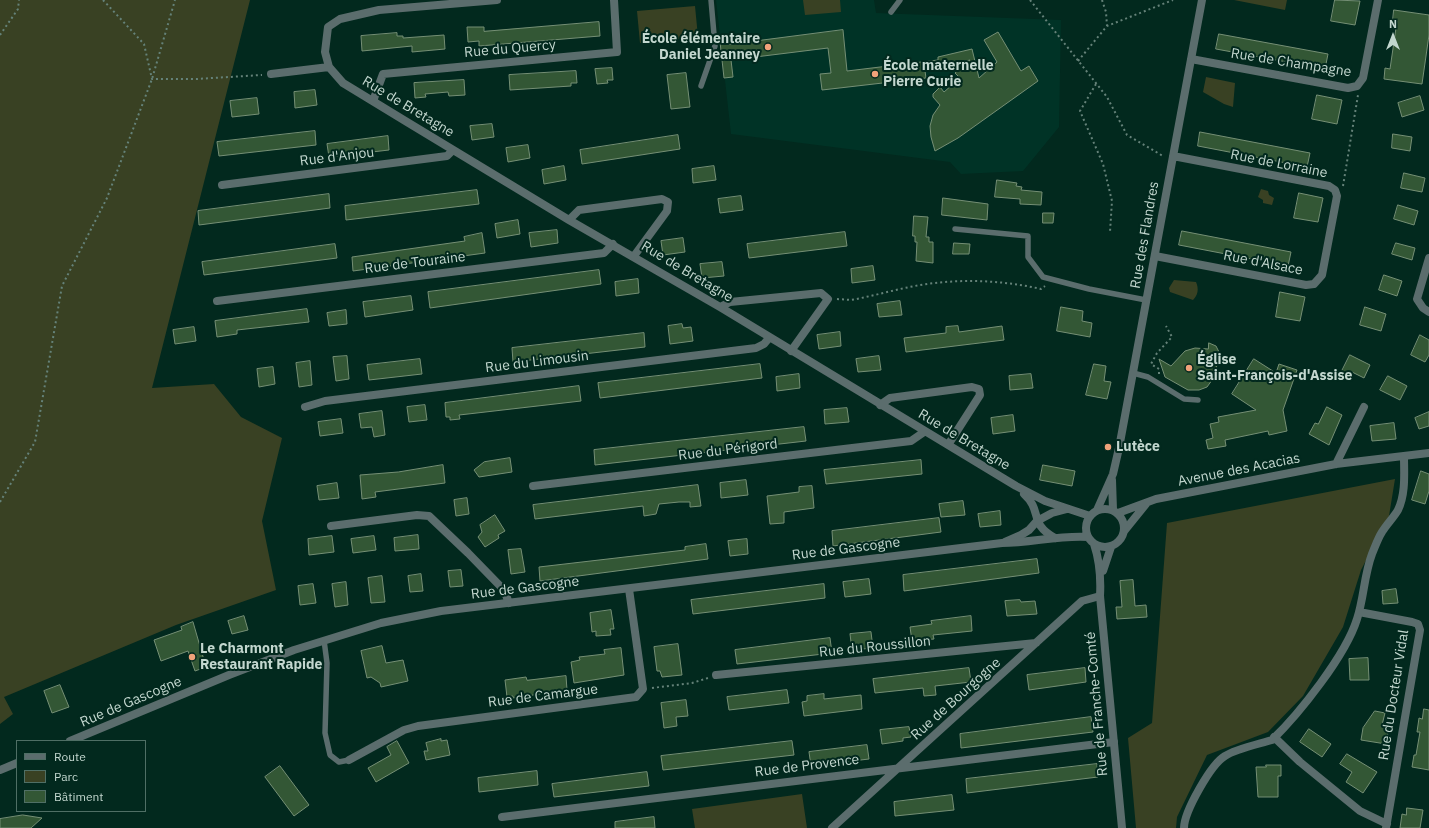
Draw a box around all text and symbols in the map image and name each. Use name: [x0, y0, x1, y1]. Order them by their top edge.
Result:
north arrow: [1373, 16, 1413, 56]
text: N: [1389, 17, 1397, 31]
place label: École élémentaire Daniel Jeanney: [642, 31, 760, 64]
street label: Rue du Quercy: [463, 37, 557, 61]
marker: École élémentaire Daniel Jeanney: [763, 42, 773, 52]
street label: Rue de Champagne: [1229, 45, 1353, 81]
place label: École maternelle Pierre Curie: [883, 58, 994, 90]
marker: École maternelle Pierre Curie: [870, 69, 880, 79]
street label: Rue de Bretagne: [359, 73, 457, 141]
street label: Rue d'Anjou: [299, 144, 375, 170]
street label: Rue de Lorraine: [1229, 146, 1329, 182]
street label: Rue des Flandres: [1127, 180, 1163, 290]
street label: Rue de Bretagne: [638, 238, 736, 306]
street label: Rue d'Alsace: [1222, 247, 1304, 279]
street label: Rue de Touraine: [364, 248, 466, 278]
street label: Rue du Limousin: [484, 347, 590, 377]
place label: Église Saint-François-d'Assise: [1197, 352, 1352, 384]
marker: Église Saint-François-d'Assise: [1184, 363, 1194, 373]
street label: Rue de Bretagne: [915, 406, 1013, 474]
street label: Rue du Périgord: [677, 436, 779, 464]
place label: Lutèce: [1116, 439, 1160, 455]
marker: Lutèce: [1103, 442, 1113, 452]
street label: Avenue des Acacias: [1176, 450, 1302, 490]
street label: Rue de Gascogne: [791, 534, 901, 564]
street label: Rue de Gascogne: [470, 573, 580, 603]
street label: Rue du Docteur Vidal: [1375, 629, 1413, 761]
street label: Rue de Franche-Comté: [1082, 631, 1112, 777]
street label: Rue du Roussillon: [818, 633, 932, 661]
place label: Le Charmont Restaurant Rapide: [200, 641, 322, 674]
marker: Le Charmont Restaurant Rapide: [187, 652, 197, 662]
street label: Rue de Bourgogne: [908, 654, 1004, 744]
street label: Rue de Gascogne: [78, 673, 184, 731]
street label: Rue de Camargue: [487, 681, 599, 711]
legend: [16, 740, 146, 812]
text: Route: [54, 749, 86, 764]
street label: Rue de Provence: [754, 751, 860, 781]
text: Parc: [54, 769, 78, 784]
text: Bâtiment: [54, 789, 104, 804]

